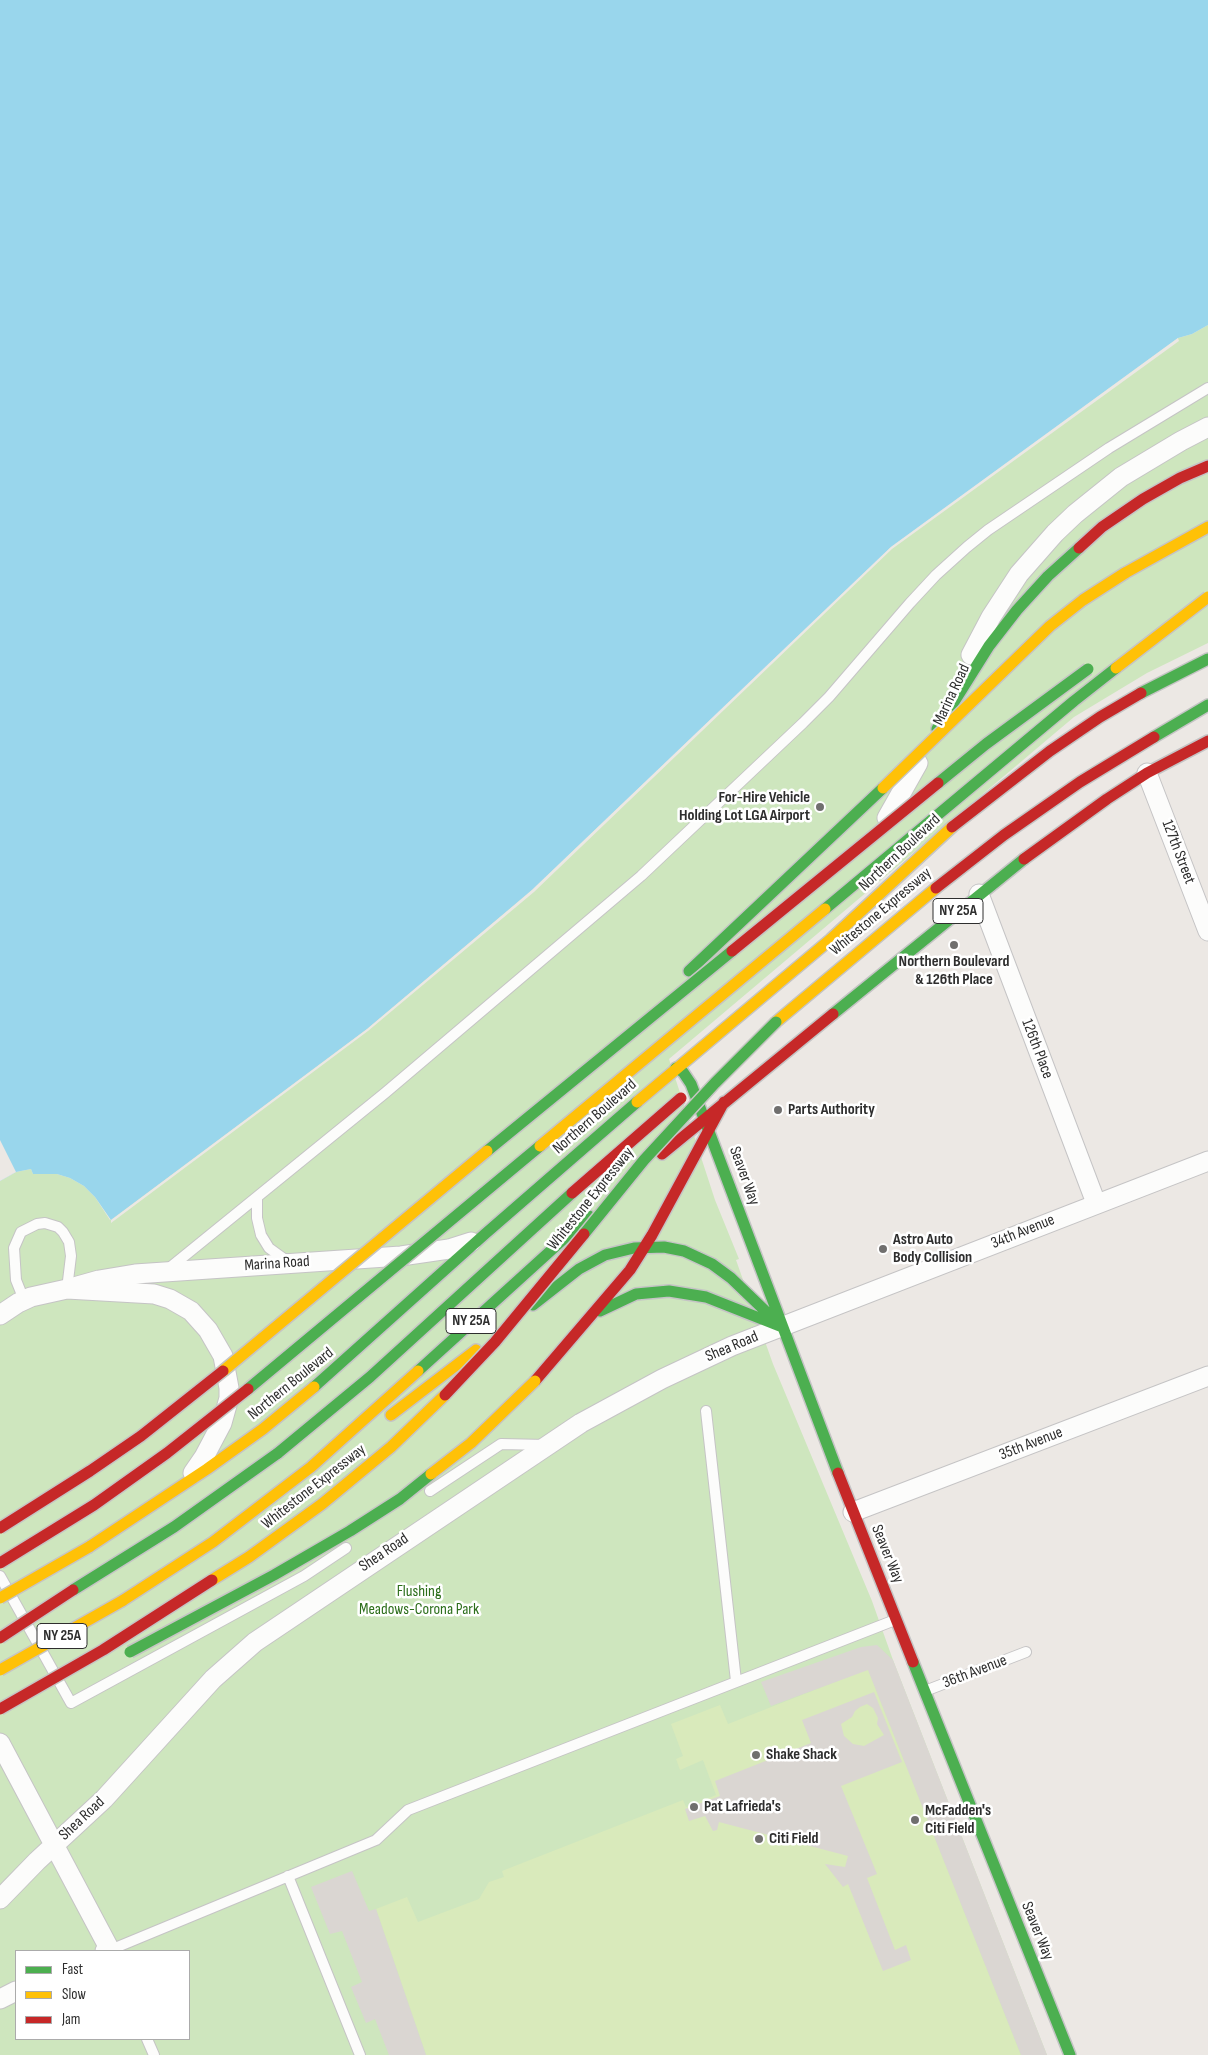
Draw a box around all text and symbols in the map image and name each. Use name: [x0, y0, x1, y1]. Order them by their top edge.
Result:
street label: Marina Road: [929, 661, 975, 729]
place label: For-Hire Vehicle Holding Lot LGA Airport: [679, 788, 810, 826]
marker: For-Hire Vehicle Holding Lot LGA Airport: [814, 801, 826, 813]
street label: Northern Boulevard: [855, 810, 945, 896]
street label: 127th Street: [1157, 817, 1199, 887]
street label: Whitestone Expressway: [826, 864, 936, 960]
road number: NY 25A: [933, 898, 983, 924]
marker: Northern Boulevard & 126th Place: [948, 939, 960, 951]
place label: Northern Boulevard & 126th Place: [899, 952, 1009, 990]
street label: 126th Place: [1017, 1016, 1057, 1082]
street label: Northern Boulevard: [549, 1075, 641, 1159]
place label: Parts Authority: [788, 1100, 875, 1120]
marker: Parts Authority: [772, 1104, 784, 1116]
street label: Whitestone Expressway: [544, 1144, 638, 1254]
street label: Seaver Way: [725, 1144, 763, 1208]
street label: 34th Avenue: [988, 1211, 1058, 1253]
place label: Astro Auto Body Collision: [893, 1230, 972, 1268]
marker: Astro Auto Body Collision: [877, 1243, 889, 1255]
street label: Marina Road: [244, 1252, 310, 1276]
road number: NY 25A: [446, 1308, 496, 1334]
street label: Shea Road: [703, 1327, 761, 1367]
street label: Northern Boulevard: [244, 1344, 338, 1424]
street label: 35th Avenue: [997, 1423, 1065, 1465]
street label: Whitestone Expressway: [258, 1440, 370, 1534]
street label: Seaver Way: [867, 1522, 907, 1586]
street label: Shea Road: [356, 1530, 412, 1576]
park label: Flushing Meadows-Corona Park: [359, 1582, 479, 1620]
road number: NY 25A: [37, 1624, 87, 1648]
street label: 36th Avenue: [940, 1651, 1010, 1693]
place label: Shake Shack: [766, 1745, 837, 1765]
marker: Shake Shack: [750, 1749, 762, 1761]
street label: Shea Road: [55, 1793, 109, 1845]
place label: Pat Lafrieda's: [704, 1797, 781, 1817]
marker: Pat Lafrieda's: [688, 1801, 700, 1813]
place label: McFadden's Citi Field: [925, 1801, 991, 1839]
marker: McFadden's Citi Field: [909, 1814, 921, 1826]
place label: Citi Field: [769, 1829, 818, 1849]
marker: Citi Field: [753, 1833, 765, 1845]
street label: Seaver Way: [1017, 1899, 1057, 1963]
legend: [15, 1950, 190, 2040]
text: Fast: [62, 1960, 83, 1979]
text: Slow: [62, 1985, 86, 2004]
text: Jam: [62, 2010, 80, 2029]

